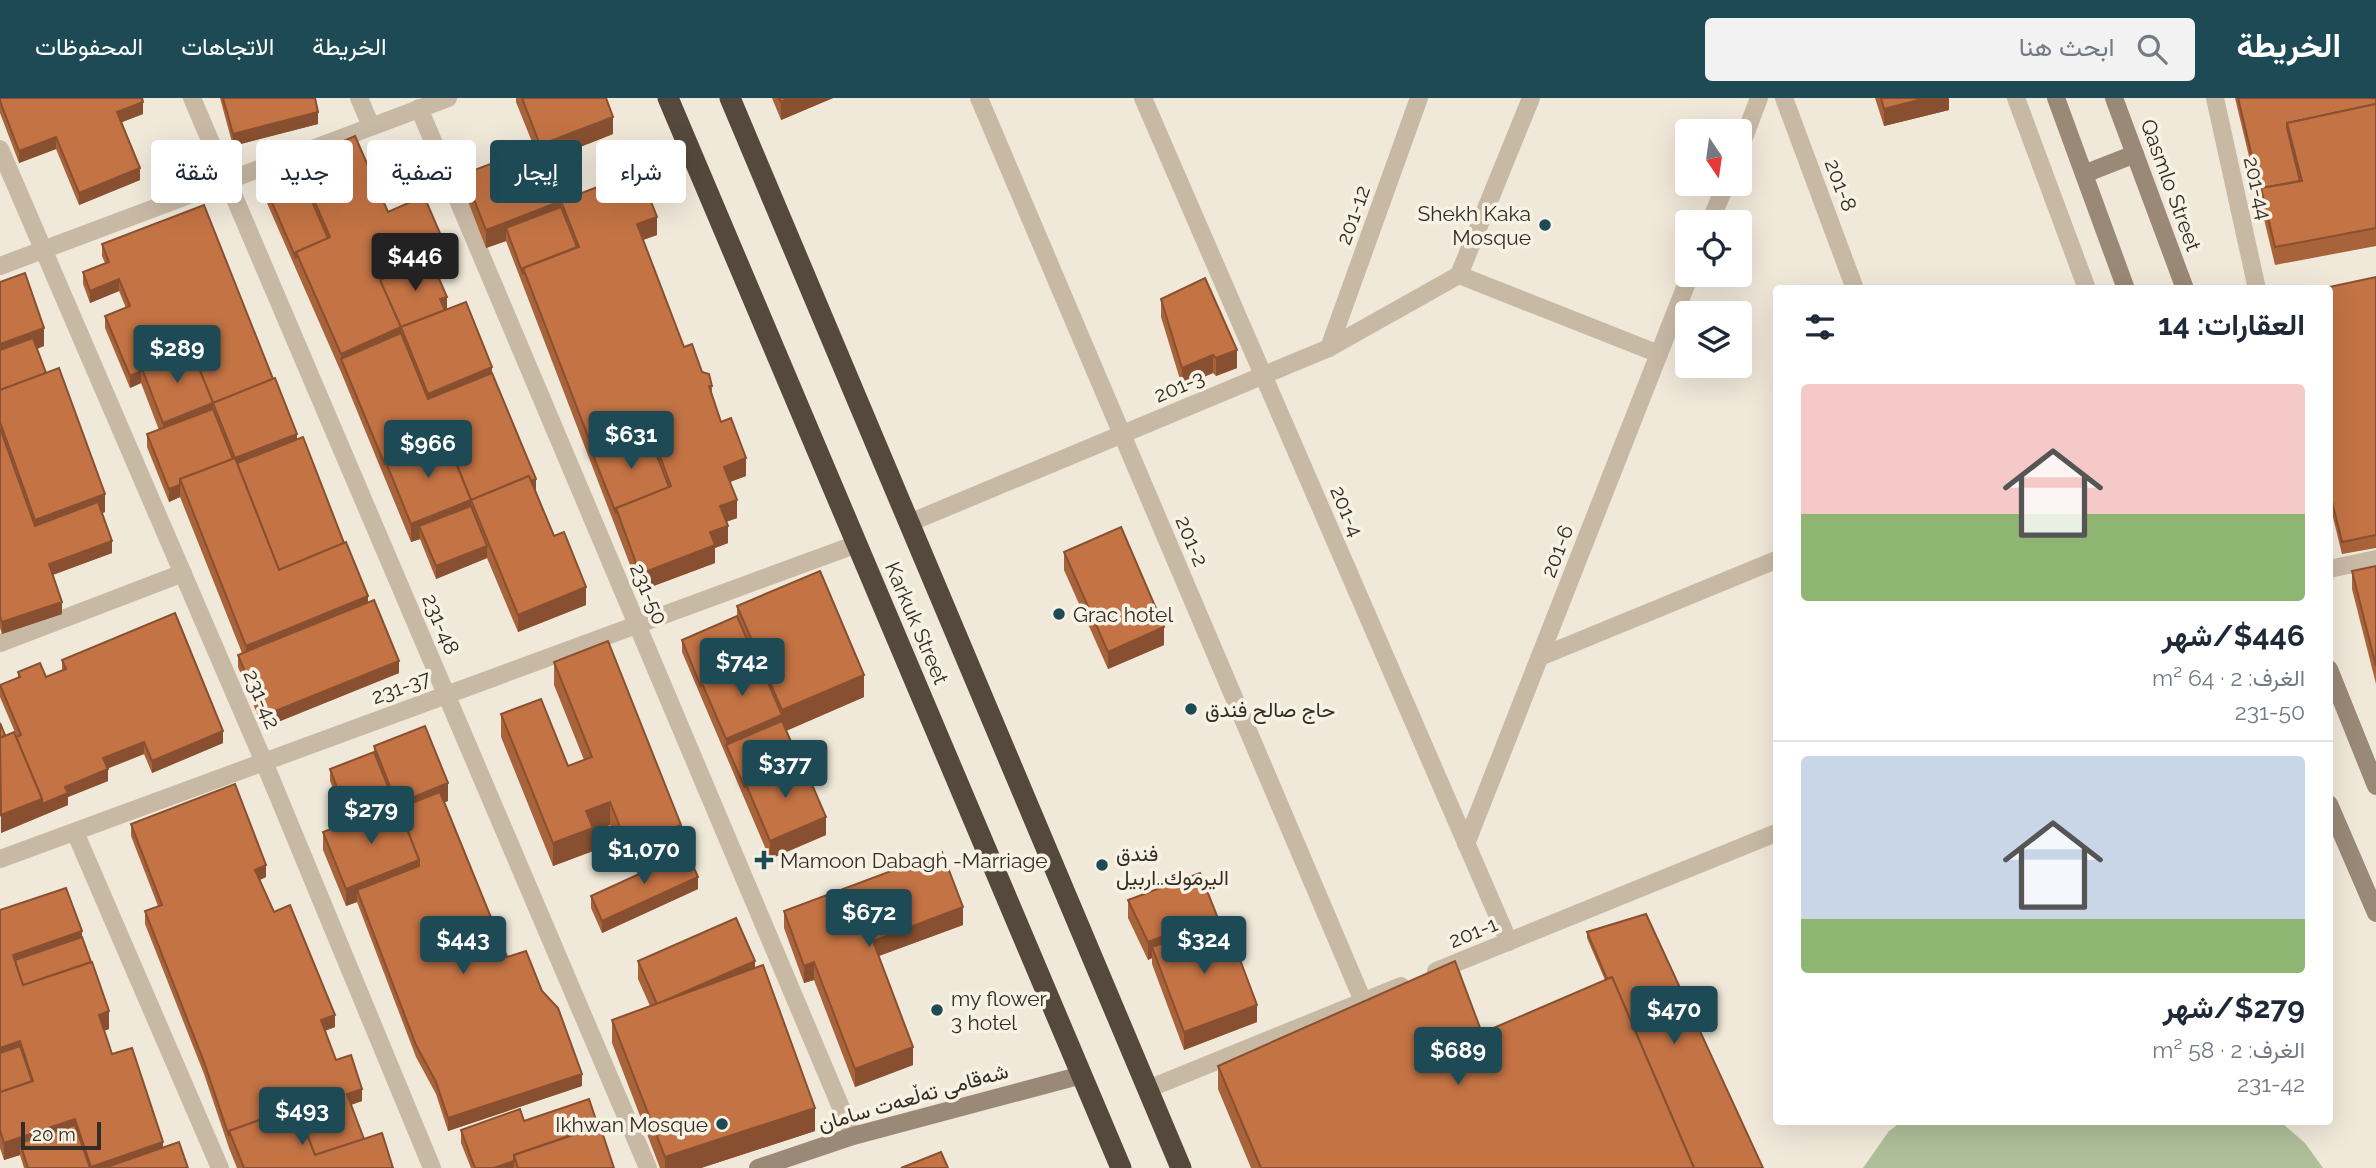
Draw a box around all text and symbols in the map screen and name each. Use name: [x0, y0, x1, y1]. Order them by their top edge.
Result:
search box: [1705, 18, 2195, 81]
text: الخريطة: [2237, 26, 2341, 65]
icon: search: [2133, 30, 2171, 68]
text: المحفوظات: [35, 32, 143, 61]
text: الاتجاهات: [181, 32, 274, 61]
text: الخريطة: [312, 32, 387, 61]
text: ابحث هنا: [2019, 32, 2115, 62]
street label: Qasmlo Street: [2136, 116, 2206, 254]
north arrow: [1675, 119, 1752, 196]
map controls: [1675, 119, 1752, 378]
chip: شقة: [151, 140, 242, 203]
chip: جديد: [256, 140, 353, 203]
chip: تصفية: [367, 140, 476, 203]
chip: إيجار: [490, 140, 582, 203]
chip: شراء: [596, 140, 686, 203]
street label: 201-44: [2239, 154, 2277, 222]
street label: 201-8: [1820, 155, 1862, 215]
street label: 201-12: [1331, 182, 1375, 248]
place label: Shekh Kaka Mosque: [1417, 201, 1531, 250]
button: locate: [1675, 210, 1752, 287]
marker: Shekh Kaka Mosque: [1537, 217, 1553, 233]
pin: $446: [374, 234, 456, 293]
text: $446: [388, 242, 442, 269]
button: layers: [1675, 301, 1752, 378]
text: العقارات: 14: [2158, 307, 2305, 342]
icon: filters: [1801, 308, 1839, 346]
pin: $289: [136, 326, 218, 385]
text: $289: [150, 334, 205, 361]
street label: 201-3: [1150, 364, 1208, 408]
pin: $631: [590, 412, 672, 471]
pin: $966: [387, 420, 469, 480]
text: $631: [605, 420, 657, 447]
text: $966: [400, 429, 456, 456]
icon: home: [1990, 430, 2116, 556]
street label: 201-4: [1325, 482, 1369, 540]
street label: 201-2: [1170, 512, 1214, 570]
street label: 201-6: [1536, 521, 1578, 581]
street label: Karkuk Street: [880, 558, 954, 688]
street label: 231-50: [625, 560, 673, 628]
street label: 231-48: [417, 590, 465, 658]
place label: Grac hotel: [1073, 602, 1173, 627]
marker: Grac hotel: [1051, 606, 1067, 622]
text: $446/شهر: [2162, 618, 2305, 653]
pin: $742: [701, 638, 783, 698]
text: $742: [716, 647, 768, 674]
street label: 231-37: [368, 664, 435, 709]
text: الغرف: 2 · 64 m²: [2152, 664, 2305, 691]
street label: 231-42: [238, 666, 286, 732]
place label: حاج صالح فندق: [1205, 697, 1335, 724]
text: 231-50: [2235, 698, 2305, 725]
marker: حاج صالح فندق: [1183, 701, 1199, 717]
pin: $377: [744, 740, 826, 800]
text: $377: [758, 749, 812, 776]
pin: $279: [330, 786, 412, 846]
text: $279: [344, 795, 398, 822]
icon: home: [1990, 802, 2116, 928]
pin: $1,070: [587, 826, 701, 886]
text: $1,070: [608, 835, 680, 862]
place label: فندق اليرموك..اربيل: [1116, 841, 1229, 891]
place label: Mamoon Dabagh -Marriage: [780, 848, 1048, 873]
marker: Mamoon Dabagh -Marriage: [754, 850, 774, 870]
marker: فندق اليرموك..اربيل: [1094, 857, 1110, 873]
pin: $672: [828, 890, 910, 949]
text: $672: [842, 898, 896, 925]
street label: 201-1: [1445, 911, 1501, 953]
pin: $443: [422, 916, 504, 976]
pin: $324: [1163, 916, 1245, 976]
text: $443: [436, 925, 490, 952]
text: $324: [1177, 925, 1231, 952]
place label: my flower 3 hotel: [951, 986, 1048, 1035]
pin: $470: [1633, 986, 1715, 1046]
text: $279/شهر: [2163, 990, 2305, 1025]
text: $470: [1647, 995, 1701, 1022]
marker: my flower 3 hotel: [929, 1002, 945, 1018]
pin: $689: [1417, 1028, 1499, 1087]
text: $689: [1430, 1036, 1486, 1063]
text: الغرف: 2 · 58 m²: [2152, 1036, 2305, 1063]
street label: شەقامی تەڵعەت سامان: [815, 1058, 1011, 1136]
text: 231-42: [2237, 1070, 2305, 1097]
pin: $493: [261, 1088, 343, 1147]
text: $493: [275, 1096, 329, 1123]
place label: Ikhwan Mosque: [555, 1112, 708, 1137]
marker: Ikhwan Mosque: [714, 1116, 730, 1132]
scale bar: [21, 1119, 102, 1151]
text: 20 m: [32, 1123, 76, 1145]

